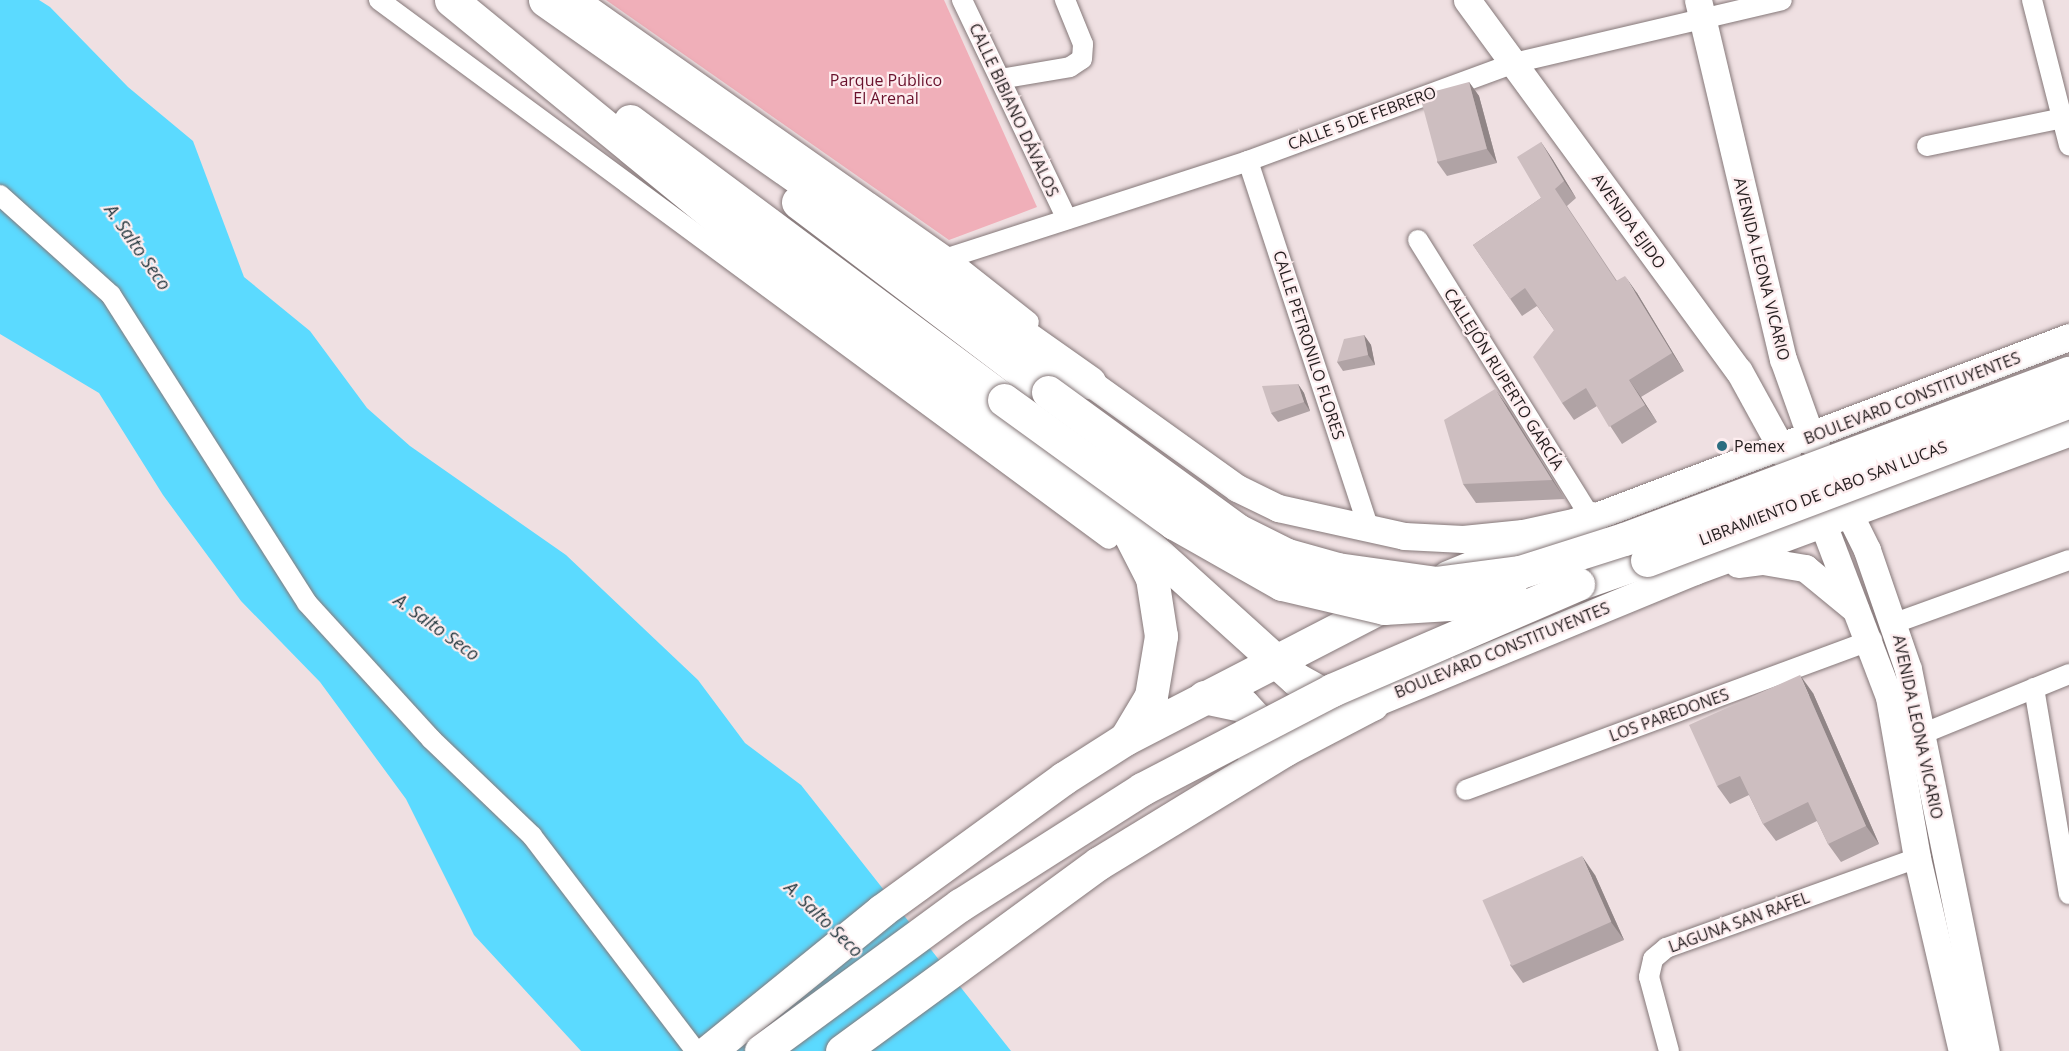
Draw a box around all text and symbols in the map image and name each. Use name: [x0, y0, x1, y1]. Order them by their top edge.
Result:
street label: CALLE BIBIANO DÁVALOS: [965, 20, 1063, 200]
park label: Parque Público El Arenal: [830, 70, 942, 108]
street label: CALLE 5 DE FEBRERO: [1285, 82, 1439, 154]
street label: AVENIDA EJIDO: [1588, 170, 1670, 272]
street label: AVENIDA LEONA VICARIO: [1730, 175, 1794, 363]
water label: A. Salto Seco: [100, 200, 176, 294]
street label: CALLE PETRONILO FLORES: [1269, 248, 1349, 442]
street label: CALLEJÓN RUPERTO GARCÍA: [1440, 285, 1568, 473]
street label: BOULEVARD CONSTITUYENTES: [1801, 348, 2023, 448]
place label: Pemex: [1734, 436, 1785, 456]
street label: LIBRAMIENTO DE CABO SAN LUCAS: [1696, 437, 1950, 549]
marker: Pemex: [1715, 439, 1729, 453]
water label: A. Salto Seco: [390, 589, 484, 665]
street label: BOULEVARD CONSTITUYENTES: [1392, 598, 1612, 702]
street label: AVENIDA LEONA VICARIO: [1889, 633, 1947, 821]
street label: LOS PAREDONES: [1607, 684, 1731, 746]
water label: A. Salto Seco: [780, 876, 868, 962]
street label: LAGUNA SAN RAFEL: [1666, 888, 1812, 956]

